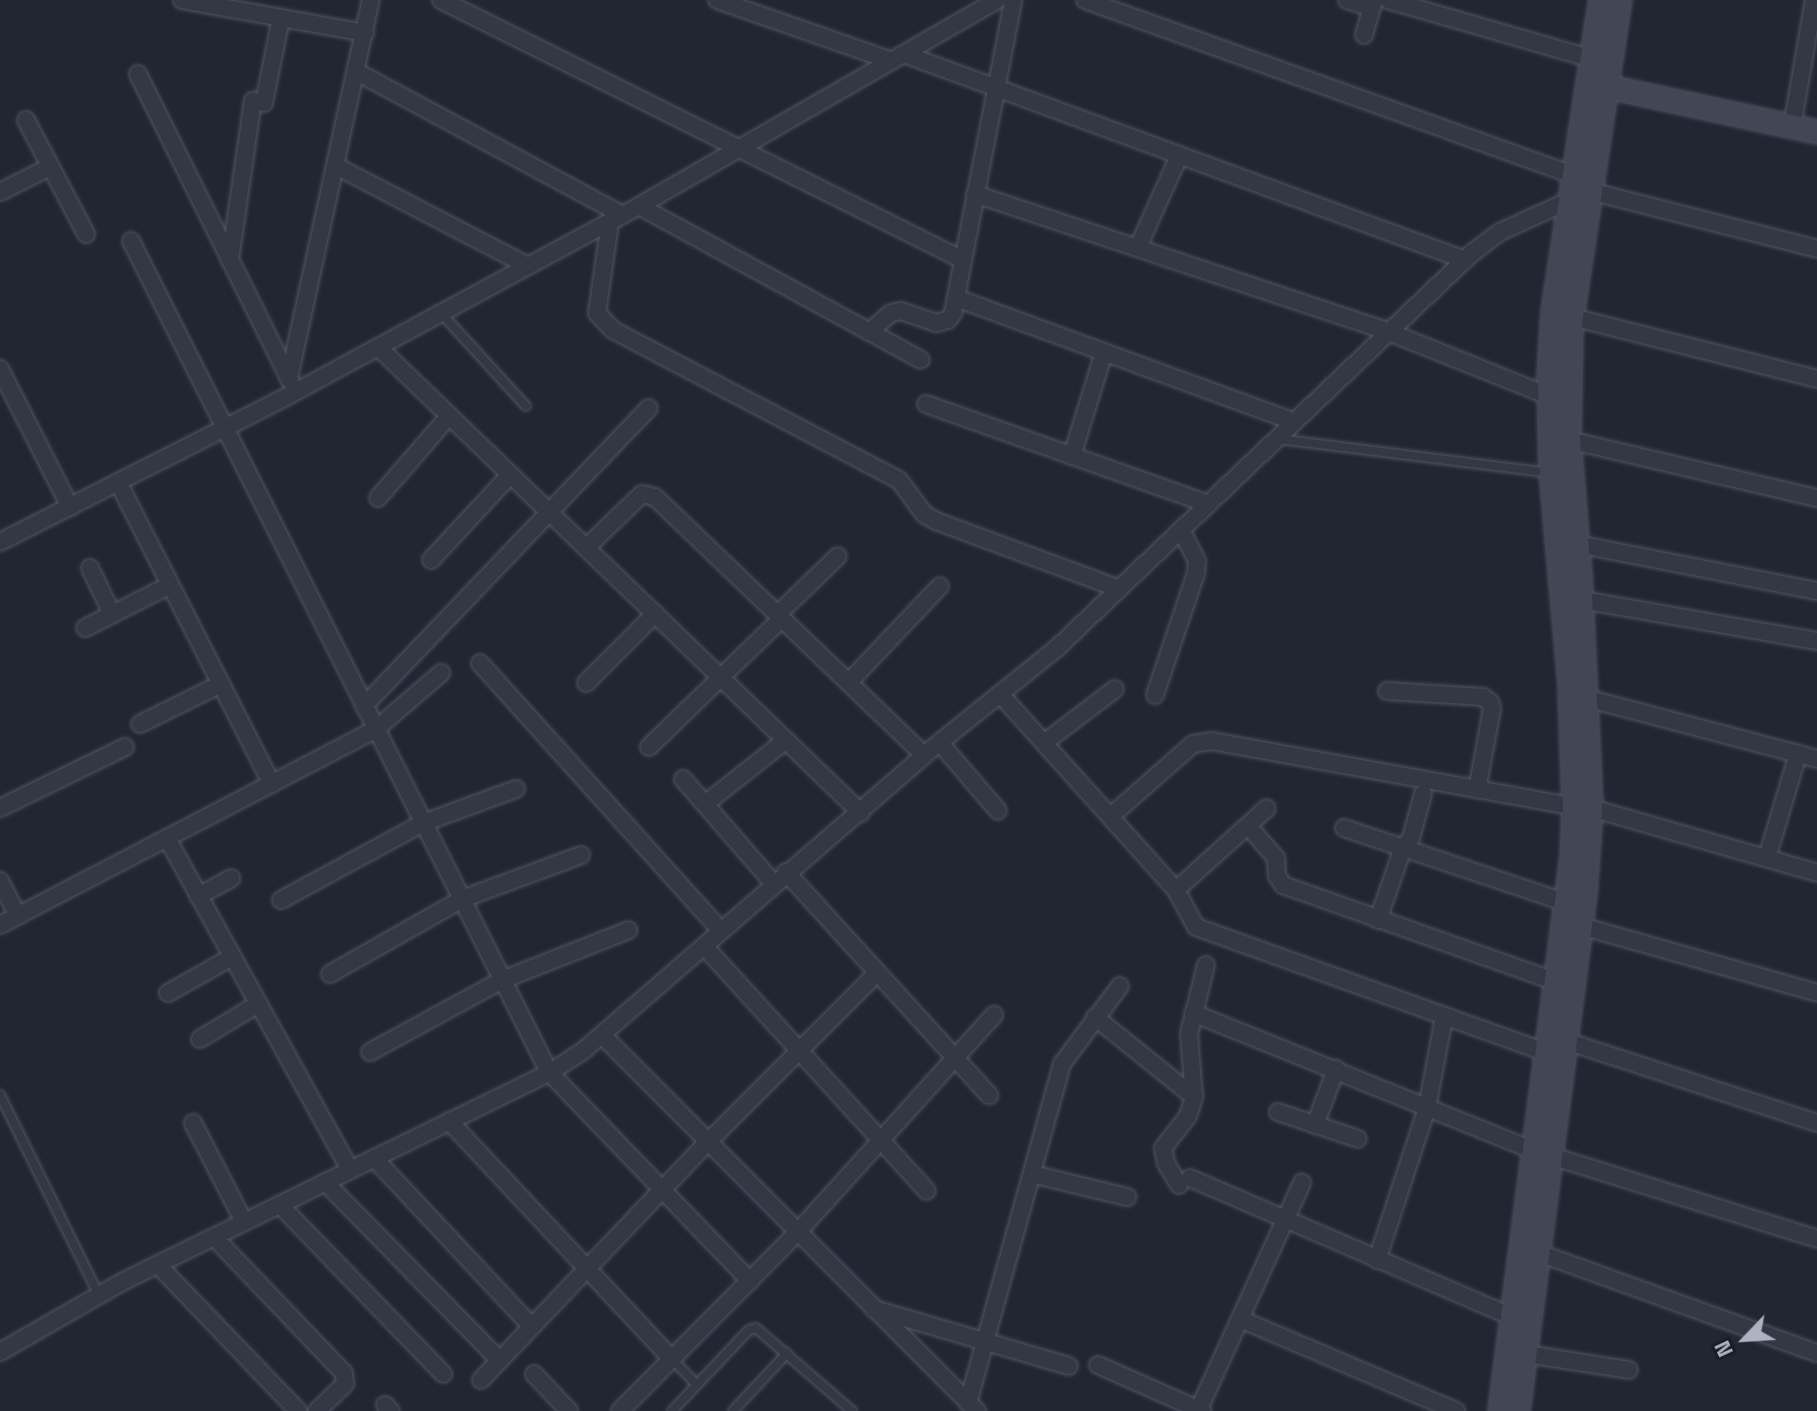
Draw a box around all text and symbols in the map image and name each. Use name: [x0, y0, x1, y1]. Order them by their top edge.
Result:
north arrow: [1705, 1299, 1785, 1379]
text: N: [1707, 1337, 1739, 1362]

